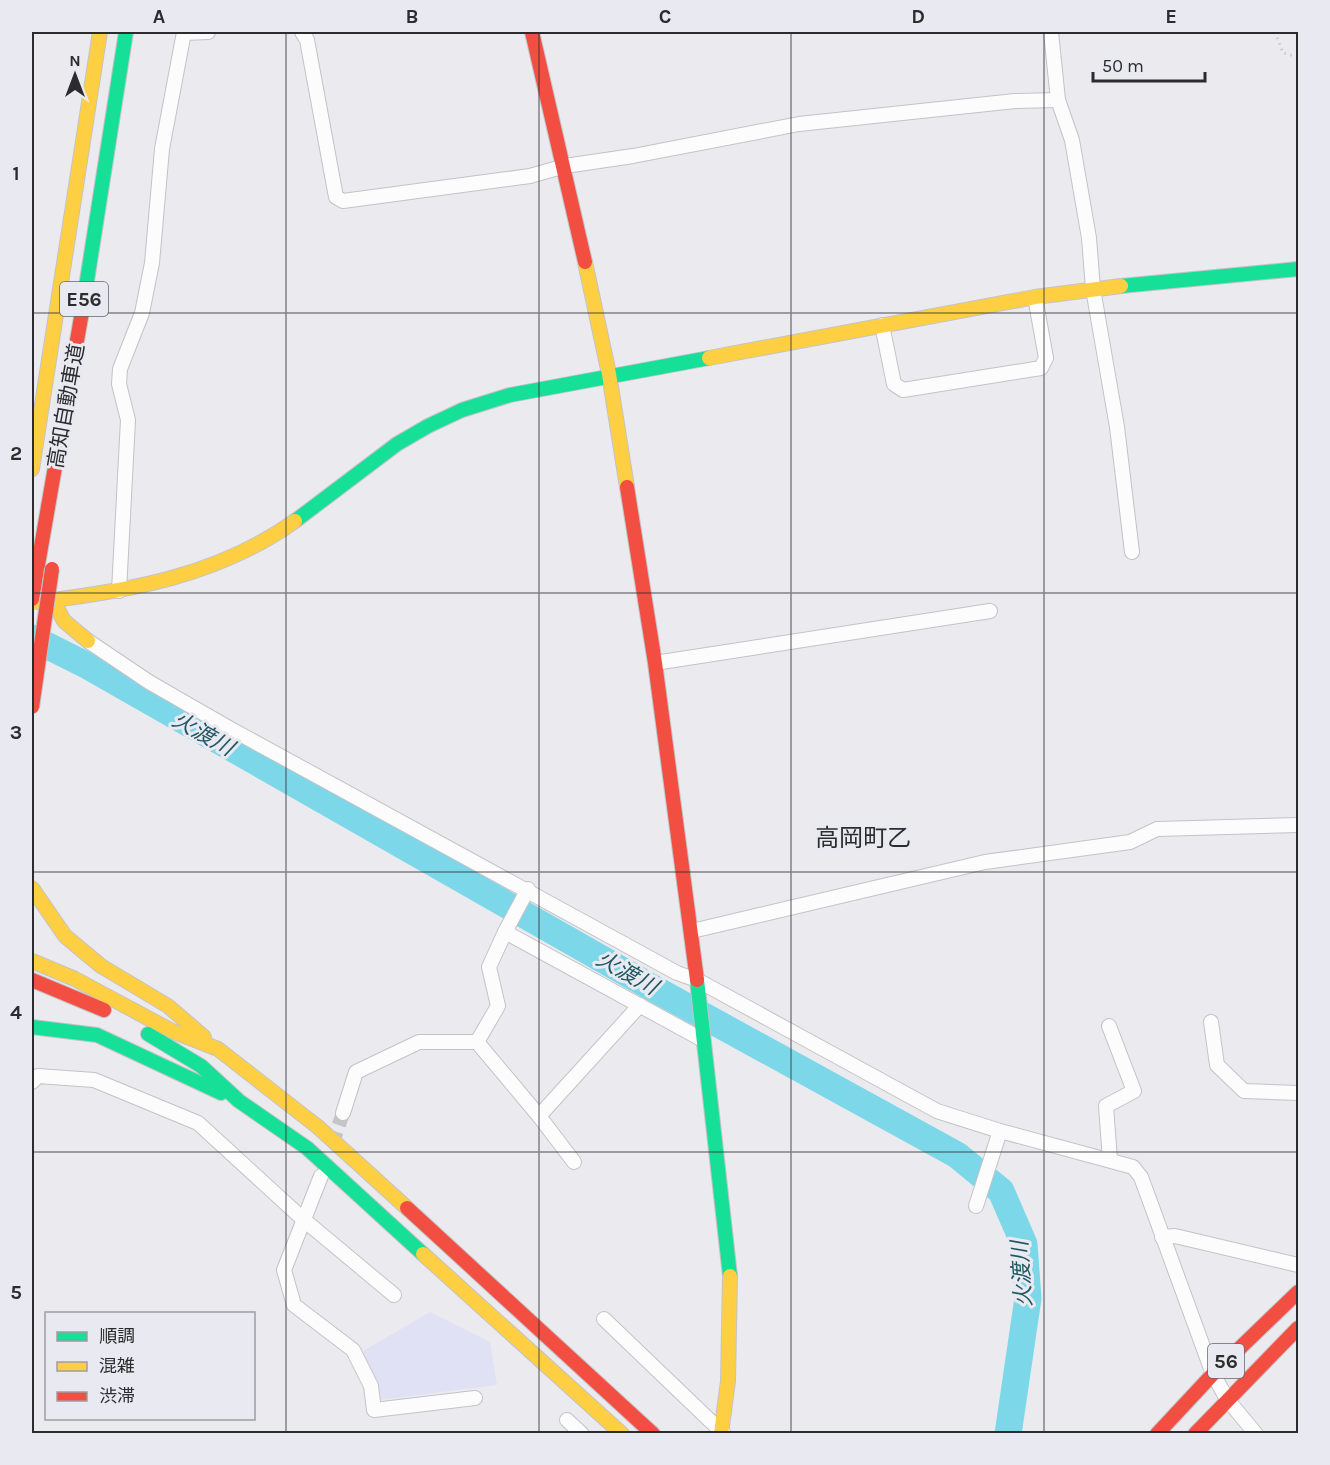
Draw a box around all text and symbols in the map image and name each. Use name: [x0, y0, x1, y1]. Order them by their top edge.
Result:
text: A: [153, 5, 166, 28]
text: B: [406, 5, 418, 28]
text: C: [659, 5, 671, 28]
text: D: [911, 5, 925, 28]
text: E: [1165, 5, 1177, 28]
north arrow: [45, 45, 105, 105]
scale bar: [1093, 45, 1206, 83]
text: N: [69, 51, 81, 70]
text: 50 m: [1102, 55, 1144, 77]
text: 1: [12, 162, 20, 185]
road number: E56: [60, 282, 108, 316]
street label: 高知自動車道: [43, 342, 89, 470]
text: 2: [10, 442, 22, 465]
water label: 火渡川: [168, 707, 240, 762]
text: 3: [10, 721, 22, 744]
district label: 高岡町乙: [815, 824, 911, 852]
water label: 火渡川: [592, 946, 664, 1001]
text: 4: [10, 1001, 22, 1024]
water label: 火渡川: [1007, 1238, 1037, 1308]
text: 5: [10, 1281, 22, 1304]
legend: [45, 1312, 255, 1420]
text: 順調: [99, 1325, 135, 1347]
road number: 56: [1208, 1344, 1244, 1378]
text: 混雑: [99, 1355, 135, 1377]
text: 渋滞: [99, 1385, 135, 1407]

